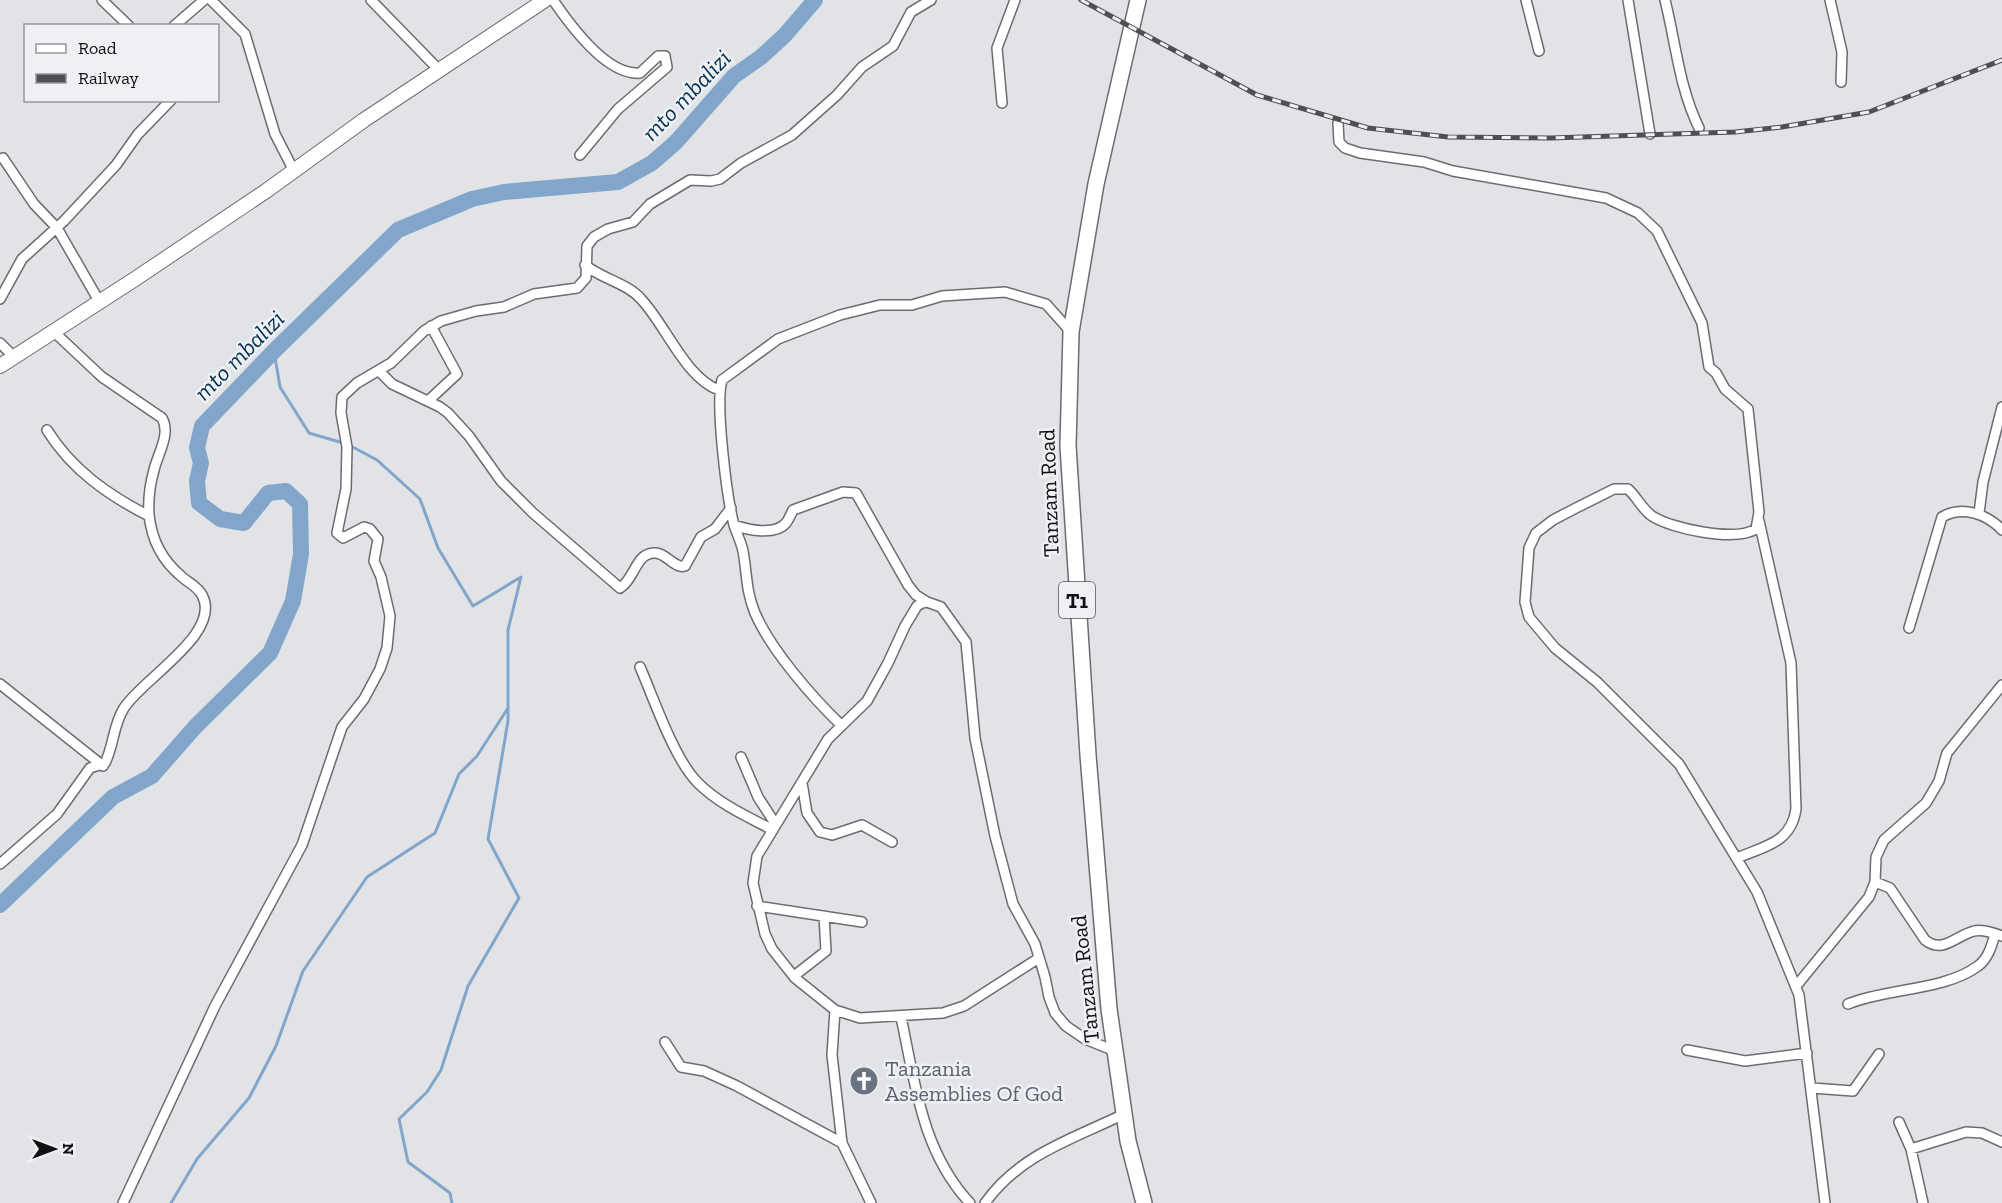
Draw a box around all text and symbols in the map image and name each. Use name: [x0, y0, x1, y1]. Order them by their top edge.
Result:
legend: [24, 24, 219, 102]
text: Road: [78, 37, 117, 59]
water label: mto mbalizi: [635, 43, 737, 147]
text: Railway: [78, 67, 140, 89]
water label: mto mbalizi: [188, 304, 290, 406]
street label: Tanzam Road: [1033, 428, 1065, 558]
road number: T1: [1059, 582, 1095, 618]
street label: Tanzam Road: [1065, 914, 1105, 1044]
place label: Tanzania Assemblies Of God: [885, 1055, 1063, 1107]
church icon: Tanzania Assemblies Of God: [848, 1065, 880, 1097]
north arrow: [24, 1119, 84, 1179]
text: N: [59, 1143, 78, 1155]

